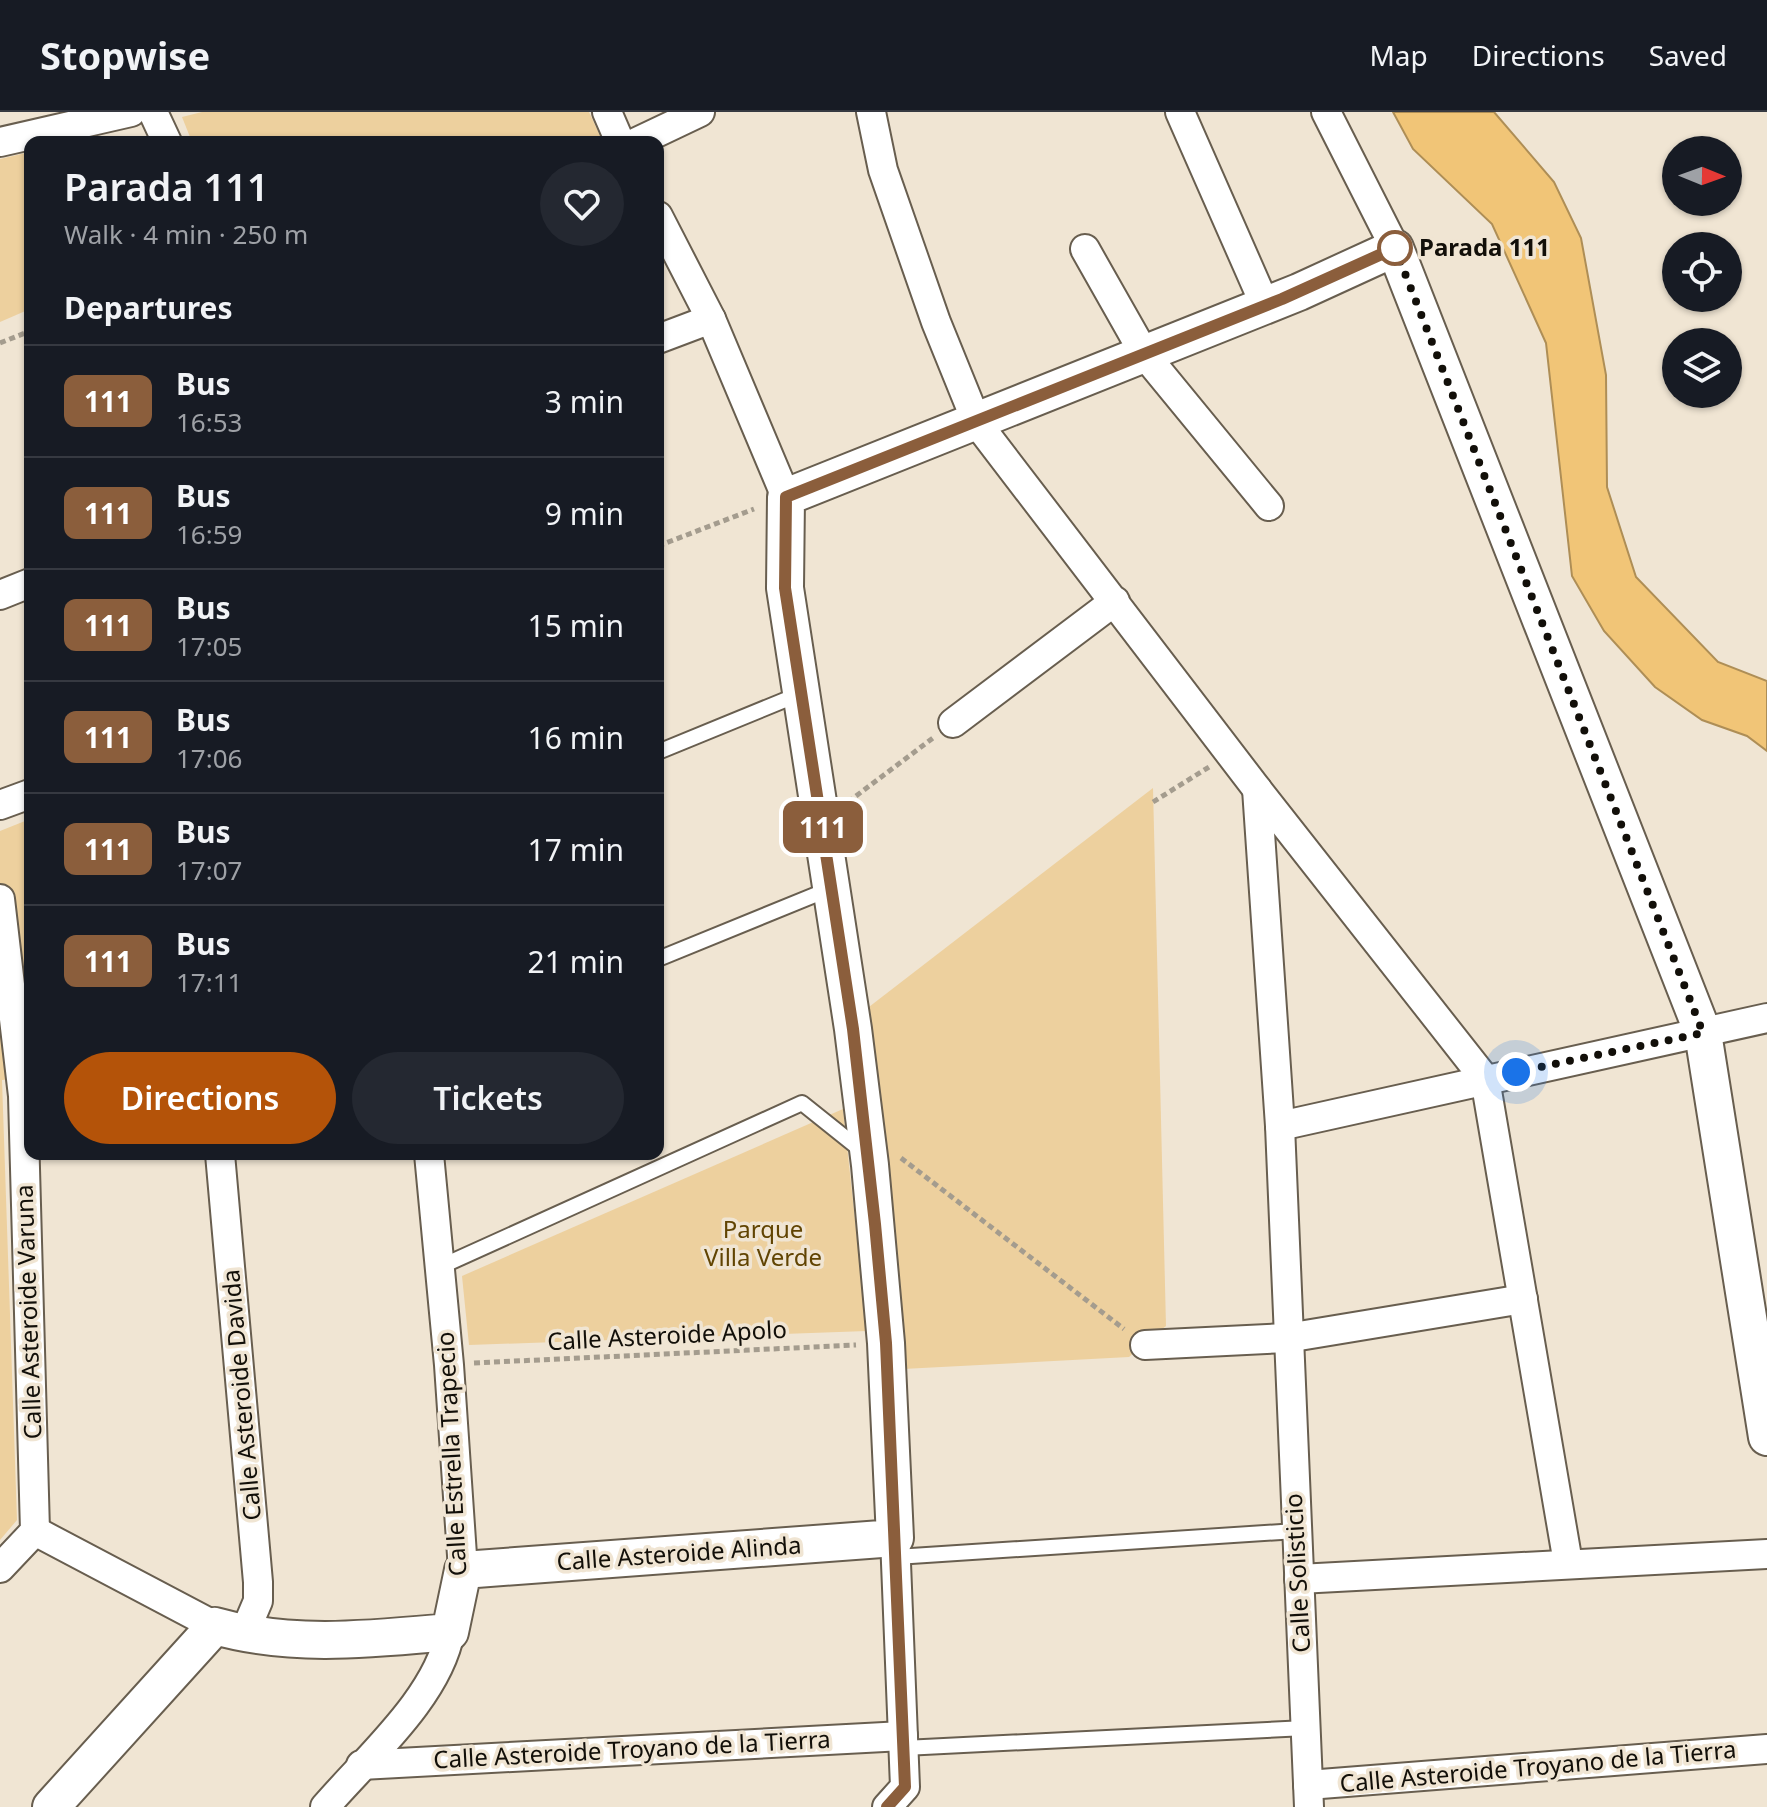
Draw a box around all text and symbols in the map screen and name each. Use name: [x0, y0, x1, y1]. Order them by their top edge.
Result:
text: Stopwise: [40, 29, 210, 81]
text: Map: [1369, 36, 1428, 74]
text: Directions: [1472, 36, 1605, 74]
text: Saved: [1649, 36, 1727, 74]
north arrow: [1662, 136, 1742, 216]
map controls: [1662, 136, 1742, 408]
text: Parada 111: [64, 160, 269, 212]
button: heart: [540, 162, 624, 246]
text: Walk · 4 min · 250 m: [64, 216, 308, 252]
place label: Parada 111: [1419, 230, 1550, 263]
marker: Parada 111: [1378, 231, 1412, 265]
button: locate: [1662, 232, 1742, 312]
text: Departures: [64, 287, 233, 328]
button: layers: [1662, 328, 1742, 408]
text: Bus: [176, 363, 231, 404]
text: 3 min: [545, 381, 624, 422]
text: 111: [84, 382, 132, 420]
text: 16:53: [176, 404, 242, 440]
text: Bus: [176, 475, 231, 516]
text: 9 min: [545, 493, 624, 534]
text: 111: [84, 494, 132, 532]
text: 16:59: [176, 516, 242, 552]
text: Bus: [176, 587, 231, 628]
text: 15 min: [528, 605, 624, 646]
text: 111: [84, 606, 132, 644]
text: 17:05: [176, 628, 242, 664]
text: Bus: [176, 699, 231, 740]
text: 16 min: [528, 717, 624, 758]
text: 111: [84, 718, 132, 756]
text: 17:06: [176, 740, 242, 776]
line badge: 111: [777, 801, 869, 853]
text: 111: [799, 808, 847, 846]
text: Bus: [176, 811, 231, 852]
text: 17 min: [528, 829, 624, 870]
text: 111: [84, 830, 132, 868]
text: 17:07: [176, 852, 242, 888]
text: Bus: [176, 923, 231, 964]
text: 21 min: [528, 941, 624, 982]
text: 111: [84, 942, 132, 980]
text: 17:11: [176, 964, 242, 1000]
button: Directions: [64, 1052, 336, 1144]
button: Tickets: [352, 1052, 624, 1144]
your location: [1496, 1052, 1536, 1092]
street label: Calle Asteroide Varuna: [7, 1184, 48, 1440]
park label: Parque Villa Verde: [704, 1212, 822, 1273]
street label: Calle Asteroide Davida: [213, 1268, 268, 1522]
street label: Calle Asteroide Apolo: [546, 1312, 788, 1357]
street label: Calle Estrella Trapecio: [428, 1331, 473, 1577]
street label: Calle Solisticio: [1276, 1493, 1317, 1654]
street label: Calle Asteroide Alinda: [555, 1527, 802, 1578]
street label: Calle Asteroide Troyano de la Tierra: [432, 1722, 831, 1775]
street label: Calle Asteroide Troyano de la Tierra: [1338, 1732, 1737, 1799]

